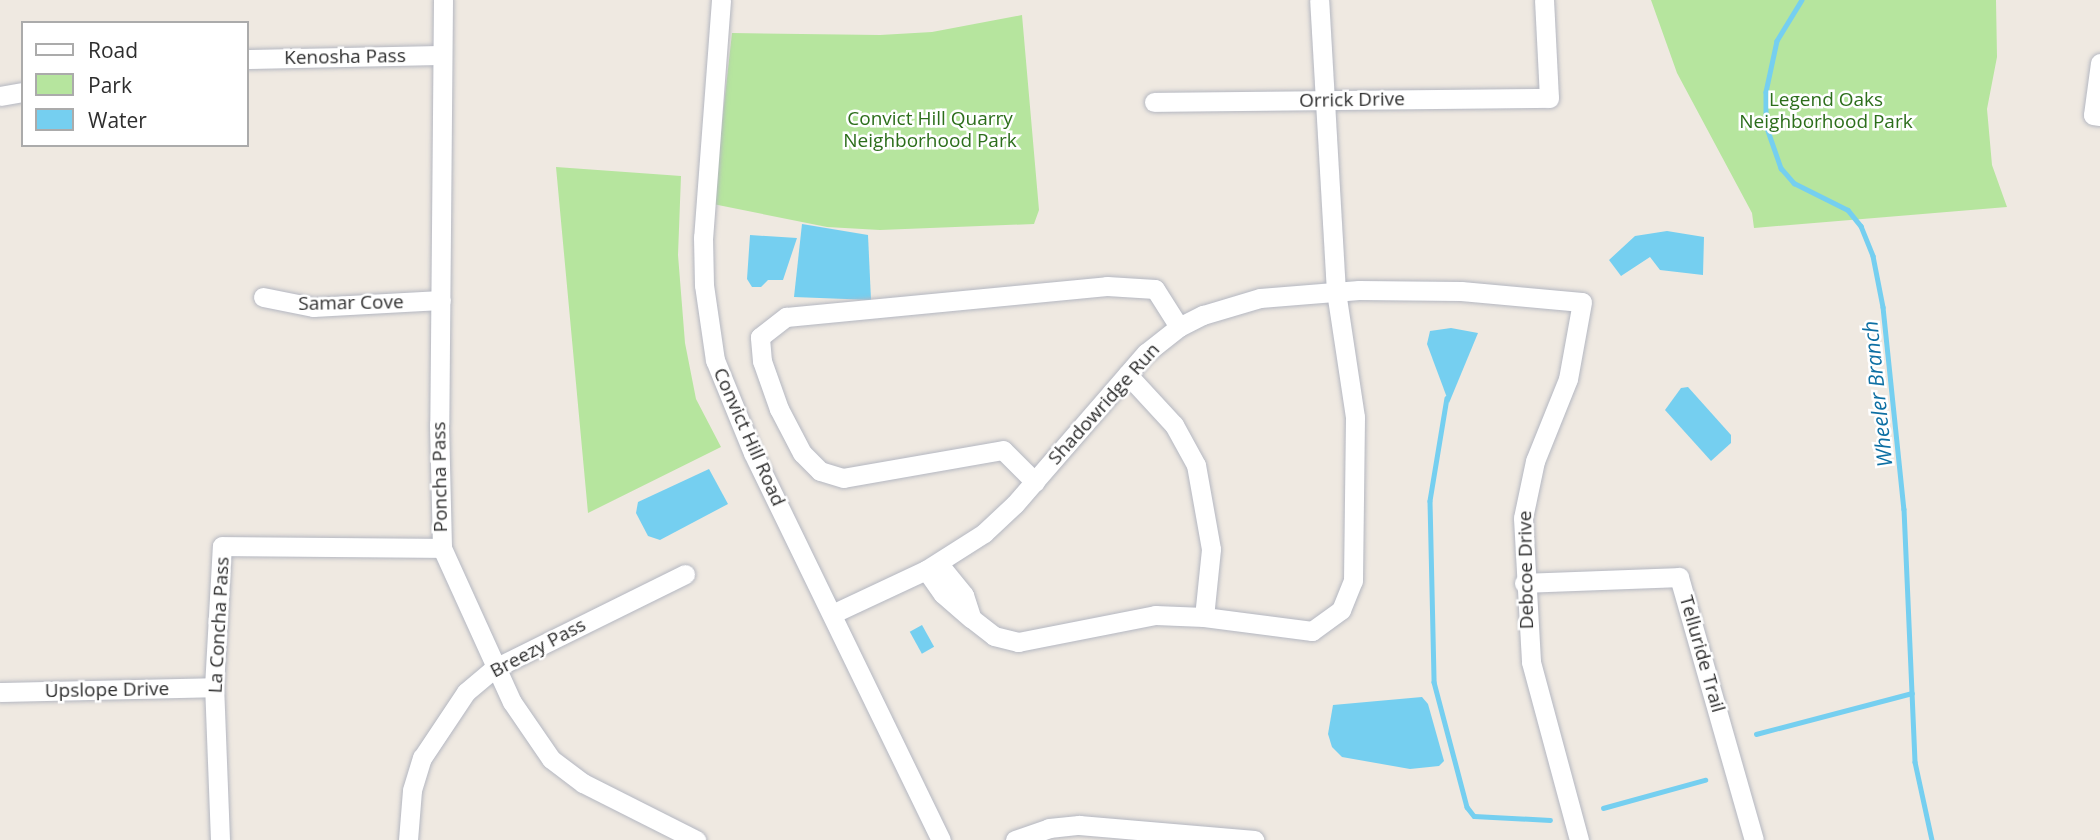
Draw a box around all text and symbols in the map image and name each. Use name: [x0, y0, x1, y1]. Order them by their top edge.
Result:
legend: [21, 21, 248, 147]
text: Road: [88, 36, 138, 64]
street label: Kenosha Pass: [284, 45, 406, 69]
text: Park: [88, 71, 132, 99]
street label: Orrick Drive: [1299, 88, 1405, 112]
park label: Legend Oaks Neighborhood Park: [1739, 89, 1913, 133]
text: Water: [88, 106, 147, 134]
park label: Convict Hill Quarry Neighborhood Park: [843, 108, 1017, 152]
street label: Samar Cove: [298, 291, 404, 315]
water label: Wheeler Branch: [1857, 320, 1897, 468]
street label: Shadowridge Run: [1043, 339, 1165, 469]
street label: Convict Hill Road: [708, 364, 790, 510]
street label: Poncha Pass: [428, 421, 452, 533]
street label: Debcoe Drive: [1514, 510, 1538, 630]
street label: La Concha Pass: [204, 556, 234, 694]
street label: Telluride Trail: [1674, 593, 1730, 715]
street label: Breezy Pass: [486, 613, 590, 683]
street label: Upslope Drive: [45, 678, 169, 702]

